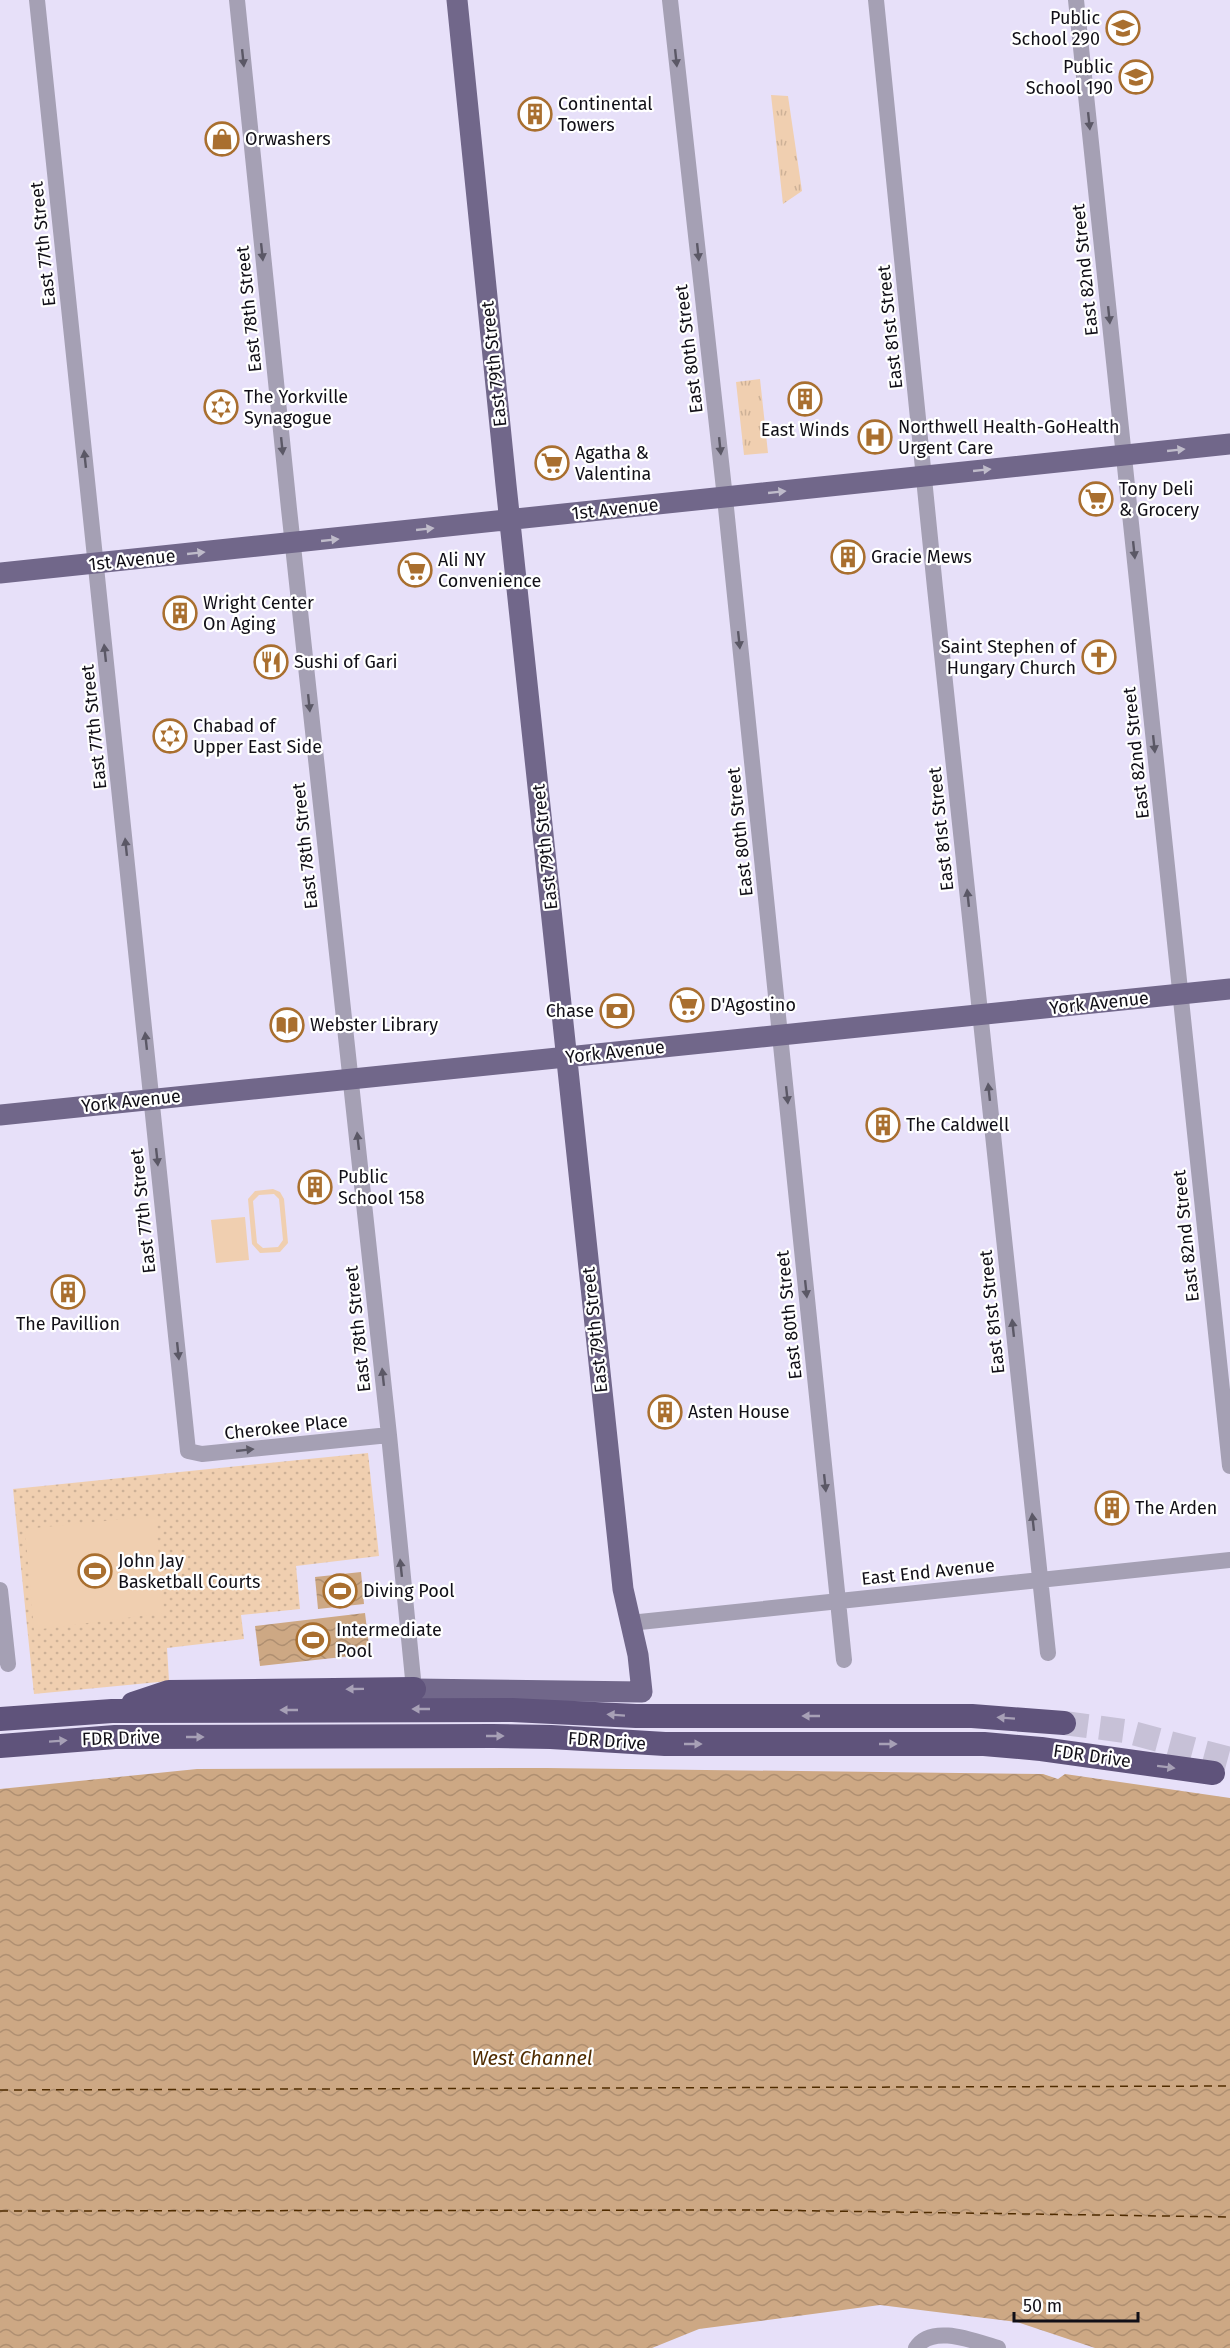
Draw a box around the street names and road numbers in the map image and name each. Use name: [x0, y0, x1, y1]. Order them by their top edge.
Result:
street label: East 77th Street: [25, 180, 60, 307]
street label: East 82nd Street: [1067, 203, 1103, 337]
street label: East 78th Street: [231, 244, 267, 373]
street label: East 81st Street: [873, 264, 907, 390]
street label: East 80th Street: [670, 283, 708, 415]
street label: East 79th Street: [476, 299, 512, 428]
street label: 1st Avenue: [570, 494, 660, 524]
street label: 1st Avenue: [87, 545, 177, 575]
street label: East 77th Street: [76, 663, 111, 790]
street label: East 82nd Street: [1118, 686, 1154, 820]
street label: East 80th Street: [722, 766, 758, 897]
street label: East 81st Street: [924, 766, 958, 892]
street label: East 78th Street: [287, 781, 323, 910]
street label: East 79th Street: [527, 782, 563, 911]
street label: York Avenue: [1048, 987, 1150, 1019]
street label: York Avenue: [564, 1036, 666, 1068]
street label: York Avenue: [80, 1085, 182, 1117]
street label: East 77th Street: [125, 1147, 160, 1274]
street label: East 82nd Street: [1168, 1169, 1204, 1303]
street label: East 80th Street: [771, 1249, 807, 1380]
street label: East 81st Street: [975, 1249, 1009, 1375]
street label: East 78th Street: [340, 1264, 376, 1393]
street label: East 79th Street: [577, 1265, 613, 1394]
street label: Cherokee Place: [223, 1410, 349, 1444]
street label: East End Avenue: [860, 1554, 996, 1590]
street label: FDR Drive: [81, 1726, 161, 1750]
street label: FDR Drive: [567, 1727, 647, 1755]
street label: FDR Drive: [1052, 1740, 1132, 1772]

